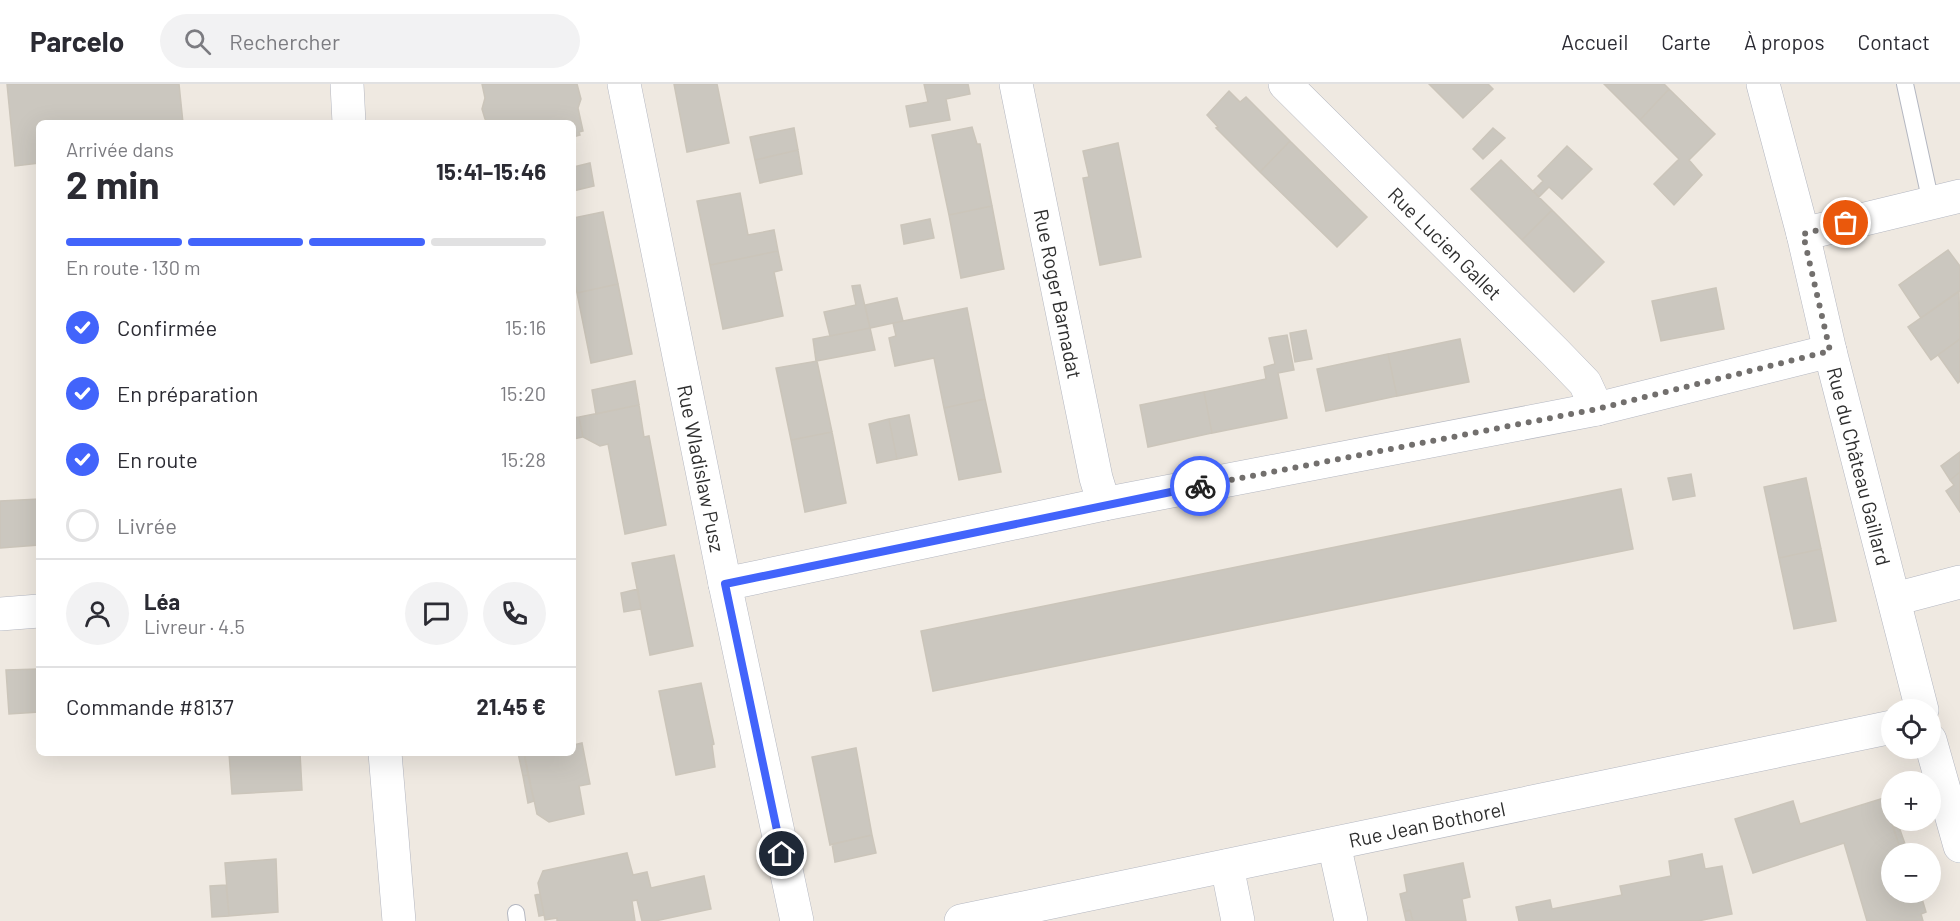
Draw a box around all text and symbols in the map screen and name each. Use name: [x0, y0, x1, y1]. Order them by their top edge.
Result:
search box: [160, 14, 580, 68]
text: Parcelo: [30, 24, 124, 58]
icon: search: [181, 25, 214, 58]
text: Rechercher: [229, 28, 340, 54]
text: Accueil: [1561, 29, 1628, 54]
text: Carte: [1661, 29, 1711, 54]
text: À propos: [1744, 29, 1825, 54]
text: Contact: [1858, 29, 1930, 54]
text: Arrivée dans: [66, 137, 174, 161]
text: 15:41–15:46: [436, 158, 546, 184]
text: 2 min: [66, 160, 159, 207]
street label: Rue Lucien Gallet: [1384, 182, 1507, 305]
pin: [1820, 197, 1871, 248]
icon: bag: [1829, 206, 1862, 239]
street label: Rue Roger Barnadat: [1030, 207, 1088, 381]
text: En route · 130 m: [66, 255, 201, 279]
icon: check: [66, 311, 99, 344]
text: Confirmée: [117, 314, 217, 340]
text: 15:16: [505, 315, 546, 339]
street label: Rue du Château Gaillard: [1823, 364, 1896, 568]
icon: check: [66, 377, 99, 410]
text: En préparation: [117, 380, 258, 406]
text: 15:20: [500, 381, 546, 405]
street label: Rue Wladislaw Pusz: [673, 383, 730, 554]
icon: check: [66, 443, 99, 476]
text: En route: [117, 446, 198, 472]
text: 15:28: [501, 447, 546, 471]
courier: [1170, 456, 1230, 516]
icon: bike: [1184, 470, 1217, 503]
text: Livrée: [117, 512, 177, 538]
button: person: [66, 582, 129, 645]
button: chat: [405, 582, 468, 645]
button: phone: [483, 582, 546, 645]
text: Léa: [144, 588, 180, 614]
text: Livreur · 4.5: [144, 614, 245, 638]
text: Commande #8137: [66, 693, 234, 719]
text: 21.45 €: [477, 693, 546, 719]
map controls: [1881, 699, 1941, 903]
button: locate: [1881, 699, 1941, 759]
button: +: [1881, 771, 1941, 831]
street label: Rue Jean Bothorel: [1347, 796, 1507, 852]
pin: [756, 828, 807, 879]
icon: home: [765, 837, 798, 870]
button: −: [1881, 843, 1941, 903]

